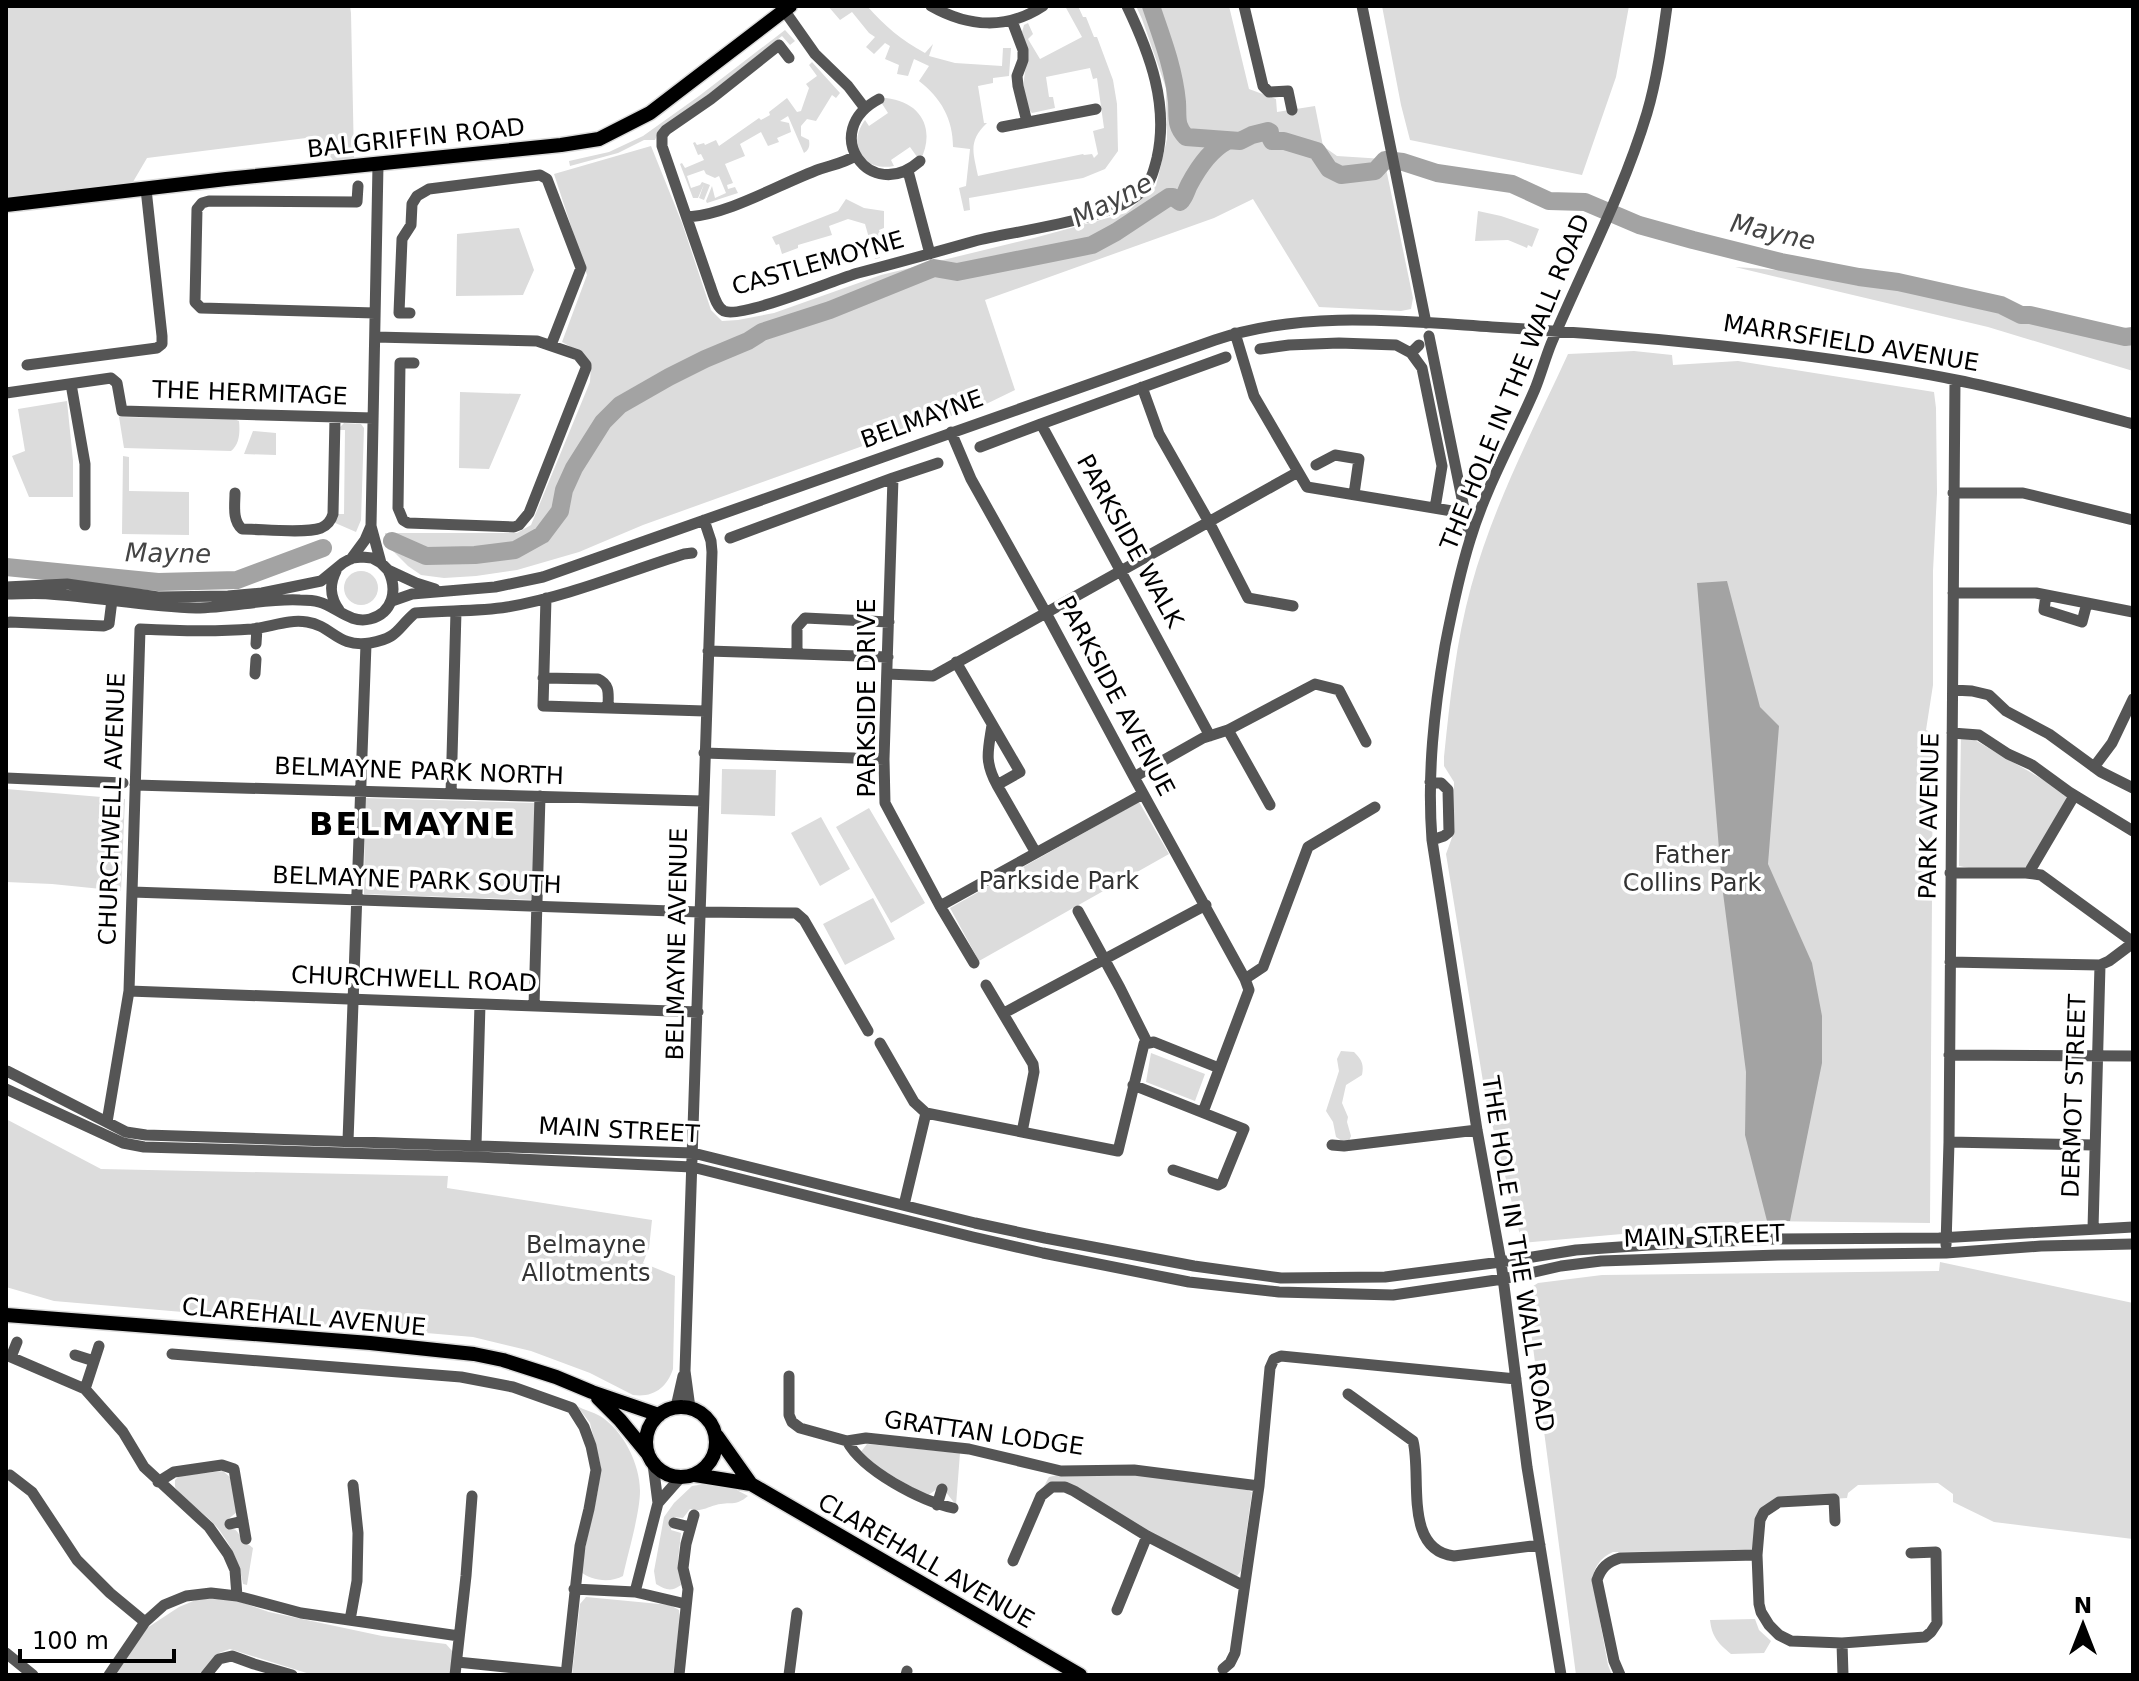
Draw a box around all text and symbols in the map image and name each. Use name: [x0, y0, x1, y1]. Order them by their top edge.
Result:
street label: BALGRIFFIN ROAD: [306, 113, 526, 163]
water label: Mayne: [1067, 167, 1157, 233]
water label: Mayne: [1728, 208, 1818, 256]
street label: THE HOLE IN THE WALL ROAD: [1434, 210, 1595, 555]
street label: CASTLEMOYNE: [729, 225, 907, 301]
street label: MARRSFIELD AVENUE: [1721, 309, 1981, 377]
street label: THE HERMITAGE: [151, 376, 348, 410]
street label: BELMAYNE: [857, 384, 987, 454]
street label: PARKSIDE WALK: [1071, 450, 1190, 633]
water label: Mayne: [125, 537, 211, 569]
street label: PARKSIDE AVENUE: [1051, 591, 1181, 801]
street label: PARKSIDE DRIVE: [853, 598, 881, 798]
street label: CHURCHWELL AVENUE: [93, 672, 131, 946]
street label: PARK AVENUE: [1914, 732, 1944, 900]
street label: BELMAYNE PARK NORTH: [274, 752, 564, 790]
district label: BELMAYNE: [309, 805, 517, 843]
street label: BELMAYNE AVENUE: [661, 827, 693, 1061]
park label: Father Collins Park: [1623, 841, 1761, 897]
street label: BELMAYNE PARK SOUTH: [272, 861, 562, 899]
park label: Parkside Park: [979, 867, 1139, 895]
street label: CHURCHWELL ROAD: [291, 961, 537, 997]
street label: DERMOT STREET: [2056, 993, 2092, 1198]
street label: THE HOLE IN THE WALL ROAD: [1476, 1073, 1560, 1434]
street label: MAIN STREET: [538, 1112, 701, 1148]
street label: MAIN STREET: [1623, 1219, 1785, 1253]
park label: Belmayne Allotments: [521, 1231, 651, 1287]
street label: CLAREHALL AVENUE: [181, 1292, 427, 1342]
street label: GRATTAN LODGE: [882, 1405, 1086, 1461]
street label: CLAREHALL AVENUE: [813, 1488, 1039, 1634]
north arrow: [2043, 1585, 2123, 1665]
text: N: [2074, 1593, 2092, 1618]
scale bar: [20, 1613, 174, 1663]
text: 100 m: [32, 1627, 109, 1655]

